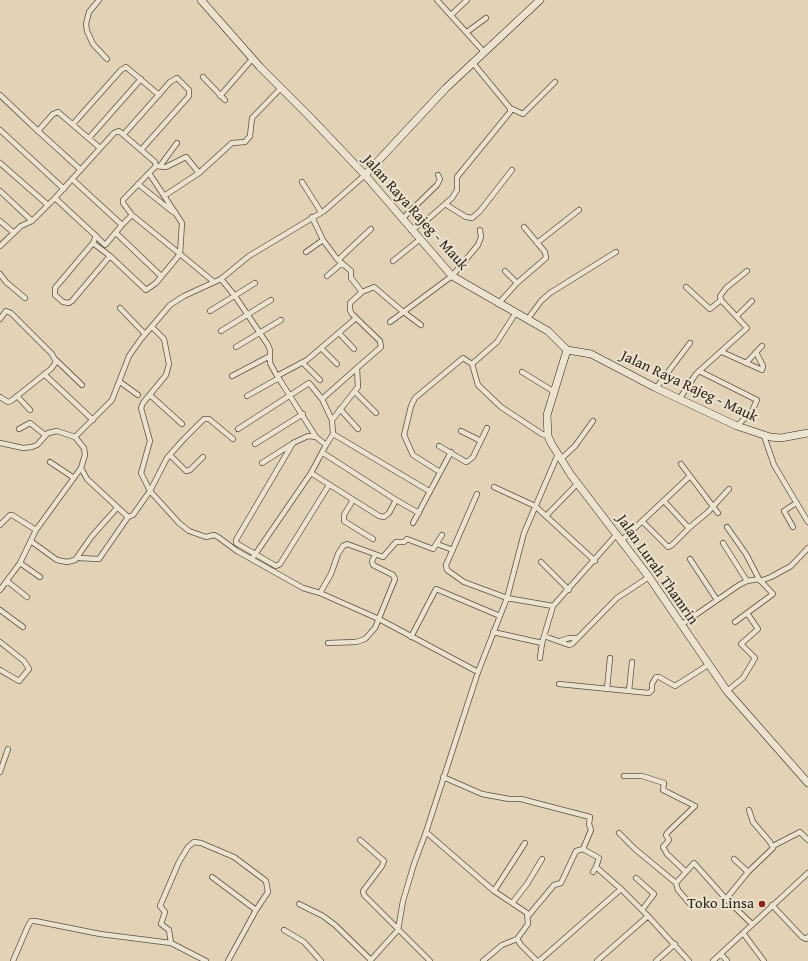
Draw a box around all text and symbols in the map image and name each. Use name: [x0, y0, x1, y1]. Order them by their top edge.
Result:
street label: Jalan Raya Rajeg - Mauk: [358, 151, 472, 275]
street label: Jalan Raya Rajeg - Mauk: [618, 347, 760, 427]
street label: Jalan Lurah Thamrin: [612, 512, 702, 628]
place label: Toko Linsa: [687, 895, 754, 913]
marker: Toko Linsa: [757, 899, 767, 909]

